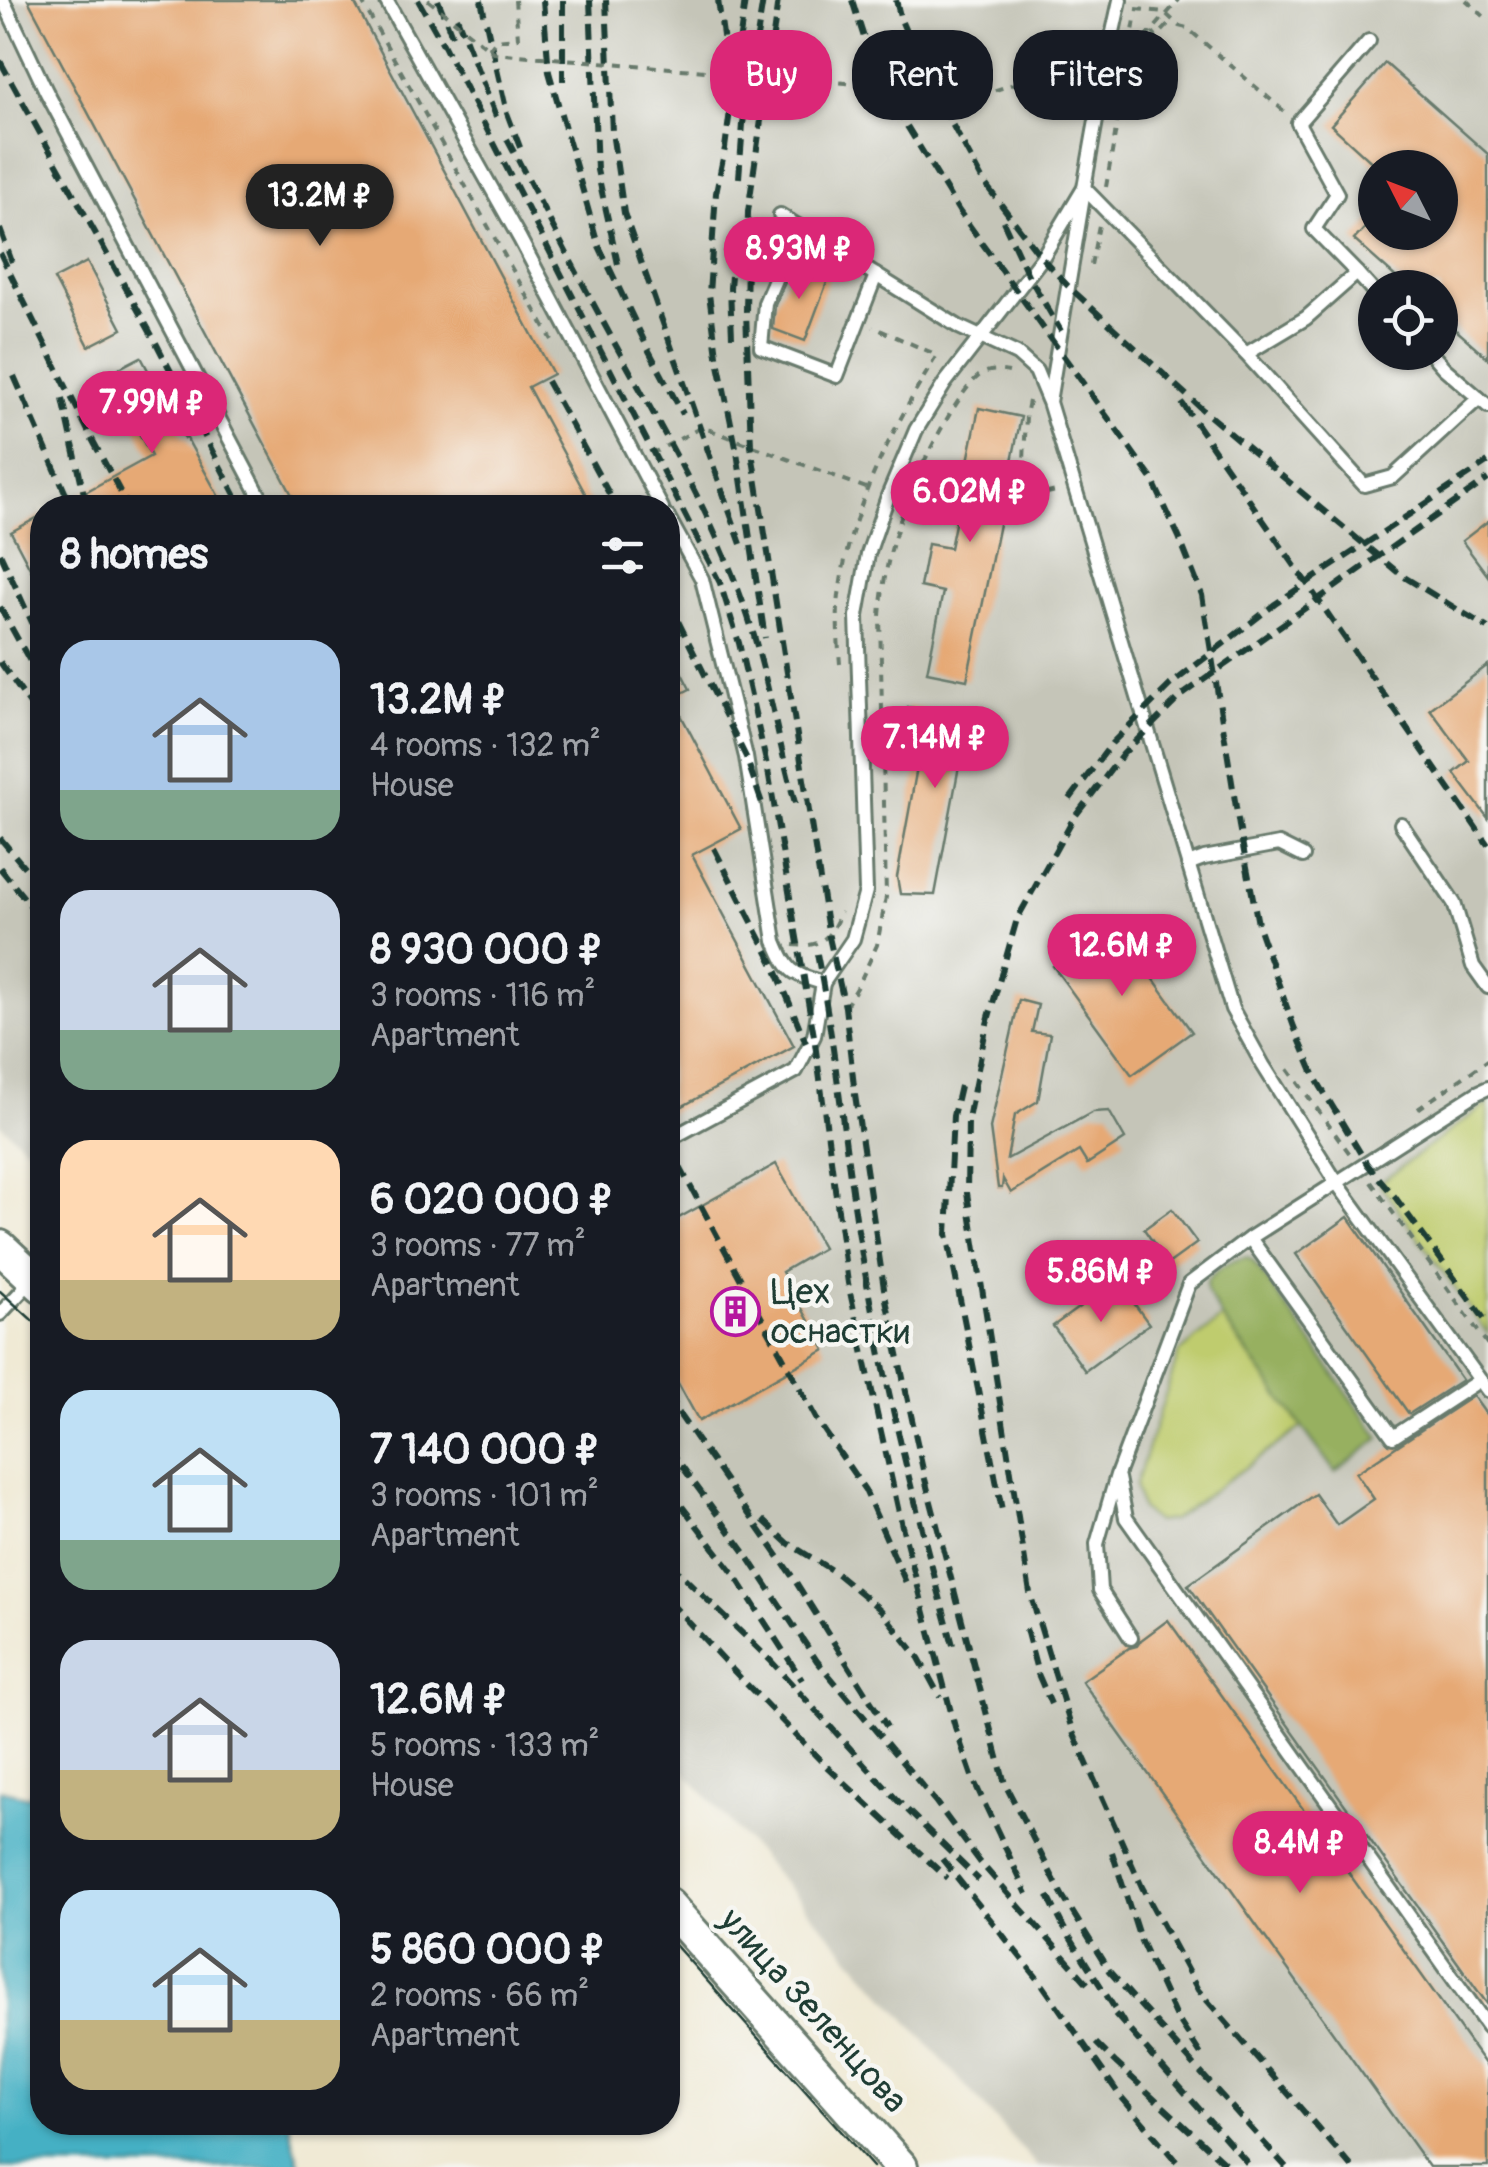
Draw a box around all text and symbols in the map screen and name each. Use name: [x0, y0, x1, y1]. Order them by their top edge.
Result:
chip: Buy: [710, 30, 832, 120]
chip: Rent: [852, 30, 993, 120]
chip: Filters: [1013, 30, 1178, 120]
north arrow: [1358, 150, 1458, 250]
map controls: [1358, 150, 1458, 370]
pin: 13.2M ₽: [228, 164, 412, 249]
text: 13.2M ₽: [268, 176, 372, 216]
pin: 8.93M ₽: [707, 217, 891, 302]
text: 8.93M ₽: [746, 229, 852, 269]
button: locate: [1358, 270, 1458, 370]
pin: 7.99M ₽: [60, 371, 244, 456]
text: 7.99M ₽: [99, 383, 205, 423]
pin: 6.02M ₽: [878, 460, 1062, 545]
text: 6.02M ₽: [913, 472, 1027, 512]
icon: filters: [595, 528, 650, 583]
text: 8 homes: [60, 529, 208, 581]
text: 13.2M ₽: [370, 674, 507, 726]
icon: home: [140, 680, 260, 800]
pin: 7.14M ₽: [843, 706, 1027, 791]
text: 7.14M ₽: [883, 718, 987, 758]
text: 4 rooms · 132 m²: [370, 726, 601, 766]
text: House: [370, 766, 454, 806]
pin: 12.6M ₽: [1030, 914, 1214, 999]
text: 8 930 000 ₽: [370, 924, 604, 976]
text: 12.6M ₽: [1069, 926, 1175, 966]
icon: home: [140, 930, 260, 1050]
text: 3 rooms · 116 m²: [370, 976, 595, 1016]
text: Apartment: [370, 1016, 519, 1056]
text: 6 020 000 ₽: [370, 1174, 614, 1226]
icon: home: [140, 1180, 260, 1300]
text: 3 rooms · 77 m²: [370, 1226, 586, 1266]
pin: 5.86M ₽: [1009, 1240, 1193, 1325]
text: 5.86M ₽: [1047, 1252, 1155, 1292]
text: Apartment: [370, 1266, 519, 1306]
place label: Цех оснастки: [771, 1270, 910, 1354]
building icon: Цех оснастки: [710, 1285, 762, 1337]
text: 7 140 000 ₽: [370, 1424, 600, 1476]
icon: home: [140, 1430, 260, 1550]
text: 3 rooms · 101 m²: [370, 1476, 599, 1516]
text: Apartment: [370, 1516, 519, 1556]
text: 12.6M ₽: [370, 1674, 508, 1726]
icon: home: [140, 1680, 260, 1800]
text: 5 rooms · 133 m²: [370, 1726, 600, 1766]
text: House: [370, 1766, 454, 1806]
pin: 8.4M ₽: [1219, 1811, 1381, 1896]
text: 8.4M ₽: [1255, 1823, 1345, 1863]
street label: улица Зеленцова: [709, 1898, 917, 2122]
text: 5 860 000 ₽: [370, 1924, 606, 1976]
icon: home: [140, 1930, 260, 2050]
text: 2 rooms · 66 m²: [370, 1976, 589, 2016]
text: Apartment: [370, 2016, 519, 2056]

